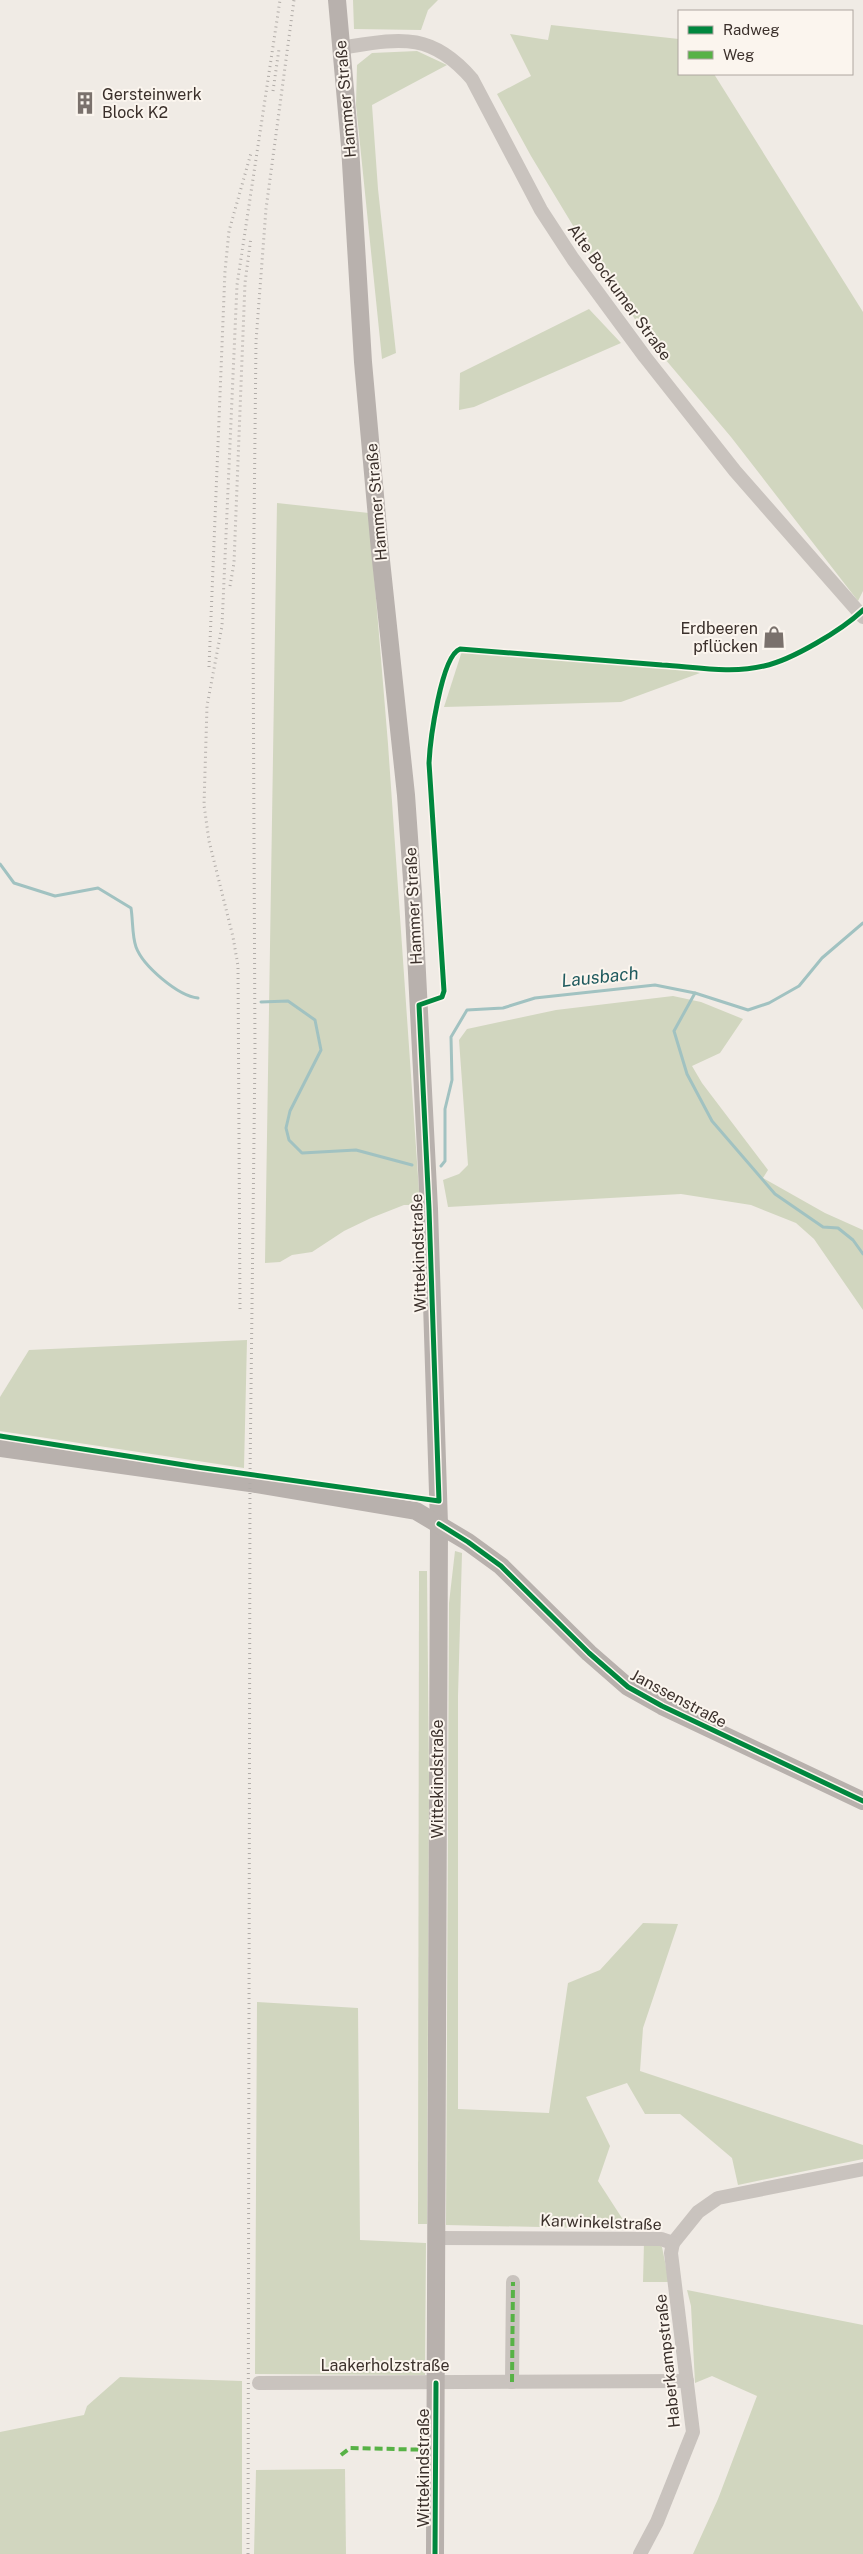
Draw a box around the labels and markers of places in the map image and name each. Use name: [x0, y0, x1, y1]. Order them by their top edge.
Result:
place label: Gersteinwerk Block K2: [102, 85, 202, 122]
building icon: Gersteinwerk Block K2: [72, 90, 98, 116]
place label: Erdbeeren pflücken: [680, 619, 758, 656]
shop icon: Erdbeeren pflücken: [761, 624, 787, 650]

